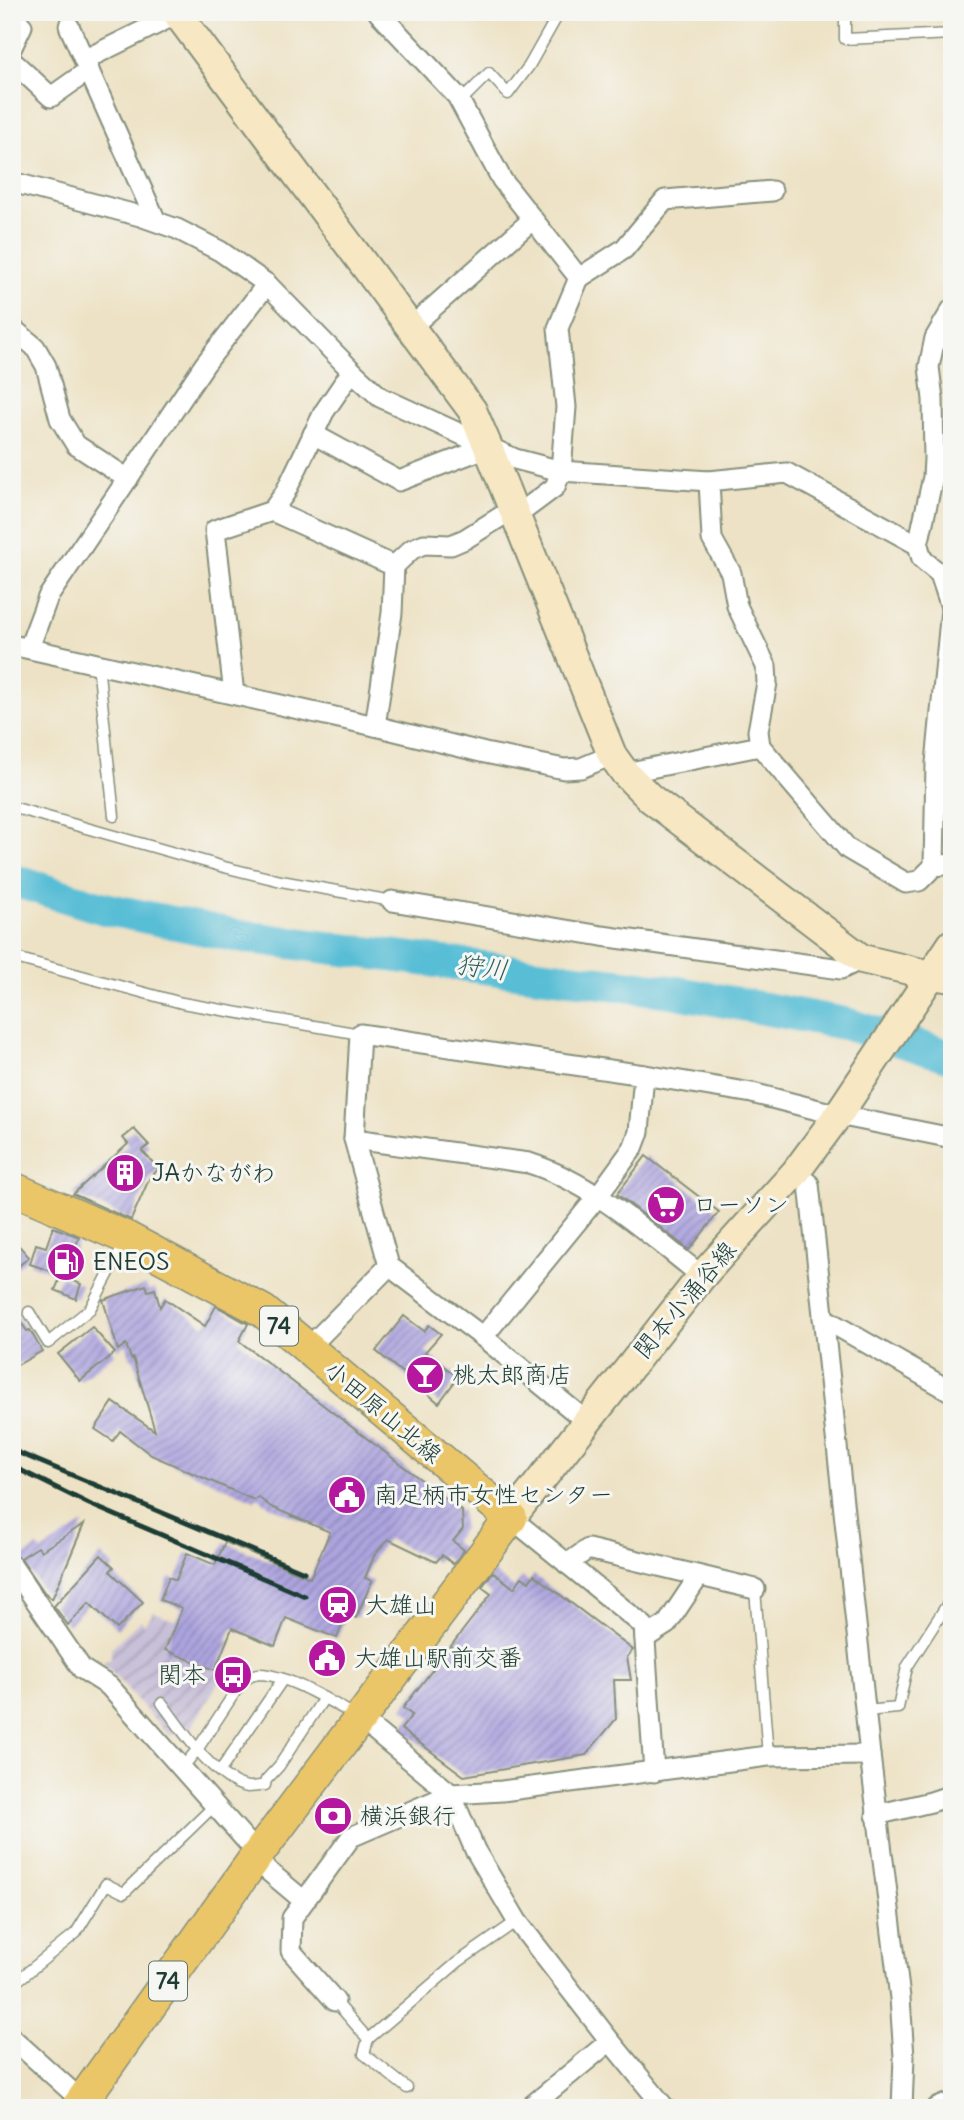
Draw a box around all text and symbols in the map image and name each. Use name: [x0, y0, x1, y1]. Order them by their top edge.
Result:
water label: 狩川: [454, 947, 510, 986]
building icon: JAかながわ: [104, 1152, 146, 1194]
place label: JAかながわ: [152, 1157, 276, 1187]
supermarket icon: ローソン: [645, 1184, 687, 1226]
place label: ローソン: [693, 1189, 789, 1219]
street label: 関本小涌谷線: [626, 1235, 742, 1364]
fuel station icon: ENEOS: [45, 1241, 87, 1283]
place label: ENEOS: [93, 1246, 169, 1276]
road number: 74: [260, 1306, 298, 1345]
street label: 小田原山北線: [319, 1353, 448, 1469]
bar icon: 桃太郎商店: [404, 1354, 446, 1396]
place label: 桃太郎商店: [452, 1359, 572, 1389]
public building icon: 南足柄市女性センター: [326, 1474, 368, 1516]
place label: 南足柄市女性センター: [374, 1479, 613, 1509]
station icon: 大雄山: [317, 1584, 359, 1626]
place label: 大雄山: [365, 1589, 437, 1619]
public building icon: 大雄山駅前交番: [306, 1637, 348, 1679]
place label: 大雄山駅前交番: [354, 1642, 522, 1672]
bus stop icon: 関本: [212, 1654, 254, 1696]
place label: 関本: [158, 1659, 206, 1689]
bank icon: 横浜銀行: [312, 1795, 354, 1837]
place label: 横浜銀行: [360, 1800, 456, 1830]
road number: 74: [149, 1962, 187, 2000]

